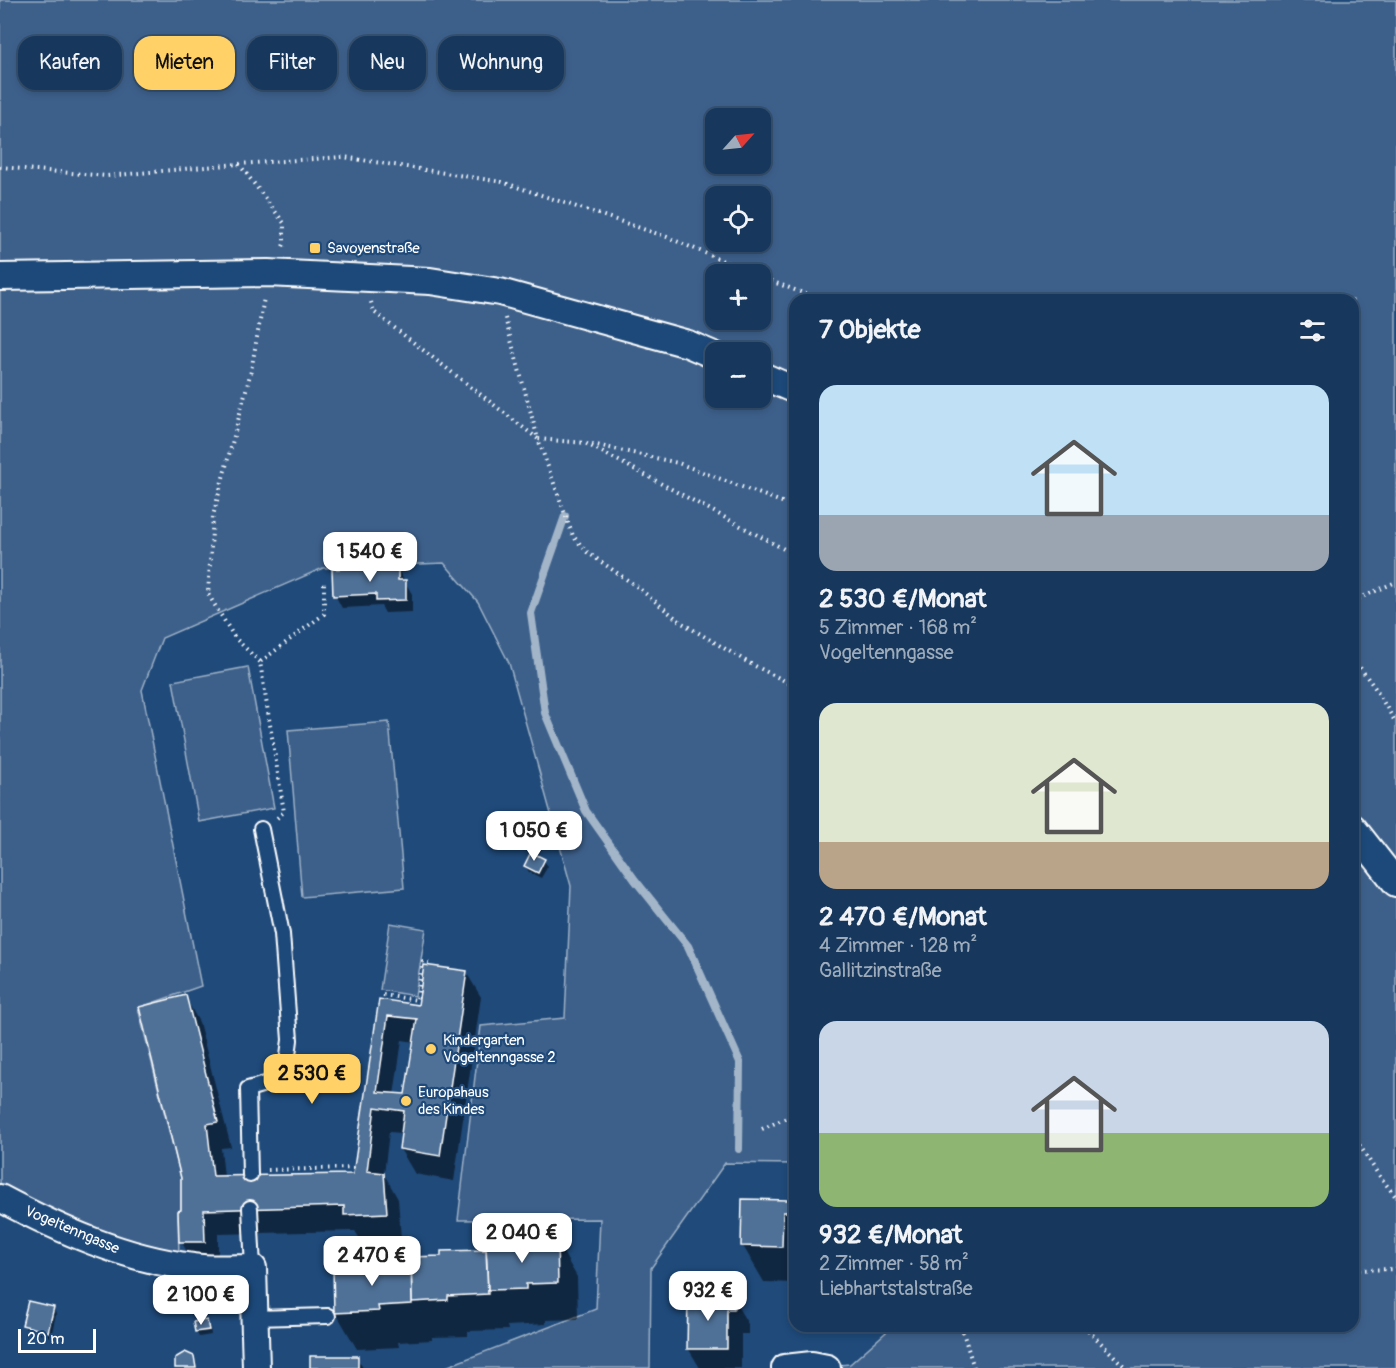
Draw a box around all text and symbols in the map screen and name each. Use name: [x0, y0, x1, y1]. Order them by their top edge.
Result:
chip: Kaufen: [18, 36, 122, 90]
chip: Mieten: [134, 36, 235, 90]
chip: Filter: [247, 36, 337, 90]
chip: Neu: [349, 36, 426, 90]
chip: Wohnung: [438, 36, 564, 90]
north arrow: [705, 108, 771, 174]
map controls: [705, 108, 771, 408]
button: locate: [705, 186, 771, 252]
place label: Savoyenstraße: [327, 239, 420, 258]
marker: Savoyenstraße: [308, 241, 322, 255]
button: +: [705, 264, 771, 330]
text: 7 Objekte: [819, 314, 921, 346]
icon: filters: [1296, 314, 1329, 347]
button: −: [705, 342, 771, 408]
icon: home: [1020, 424, 1128, 532]
pin: 1 540 €: [315, 532, 425, 583]
text: 1 540 €: [337, 539, 403, 564]
text: 2 530 €/Monat: [819, 583, 987, 615]
text: 5 Zimmer · 168 m²: [819, 615, 977, 640]
text: Vogeltenngasse: [819, 640, 954, 665]
icon: home: [1020, 742, 1128, 850]
pin: 1 050 €: [479, 811, 589, 862]
text: 1 050 €: [500, 818, 568, 843]
text: 2 470 €/Monat: [819, 901, 987, 933]
text: 4 Zimmer · 128 m²: [819, 933, 977, 958]
text: Gallitzinstraße: [819, 958, 942, 983]
place label: Kindergarten Vogeltenngasse 2: [443, 1031, 556, 1067]
marker: Kindergarten Vogeltenngasse 2: [424, 1042, 438, 1056]
pin: 2 530 €: [257, 1054, 367, 1105]
icon: home: [1020, 1060, 1128, 1168]
text: 2 530 €: [278, 1061, 346, 1086]
place label: Europahaus des Kindes: [418, 1083, 489, 1119]
marker: Europahaus des Kindes: [399, 1094, 413, 1108]
street label: Vogeltenngasse: [22, 1202, 123, 1259]
pin: 2 040 €: [467, 1213, 577, 1264]
text: 932 €/Monat: [819, 1219, 963, 1251]
text: 2 040 €: [486, 1220, 558, 1245]
pin: 2 470 €: [317, 1236, 427, 1287]
text: 2 470 €: [338, 1243, 406, 1268]
text: 2 Zimmer · 58 m²: [819, 1251, 969, 1276]
pin: 932 €: [666, 1271, 750, 1322]
pin: 2 100 €: [146, 1275, 256, 1326]
text: Liebhartstalstraße: [819, 1276, 973, 1301]
text: 932 €: [683, 1278, 733, 1303]
text: 2 100 €: [167, 1282, 235, 1307]
scale bar: [18, 1326, 96, 1354]
text: 20 m: [27, 1329, 65, 1349]

